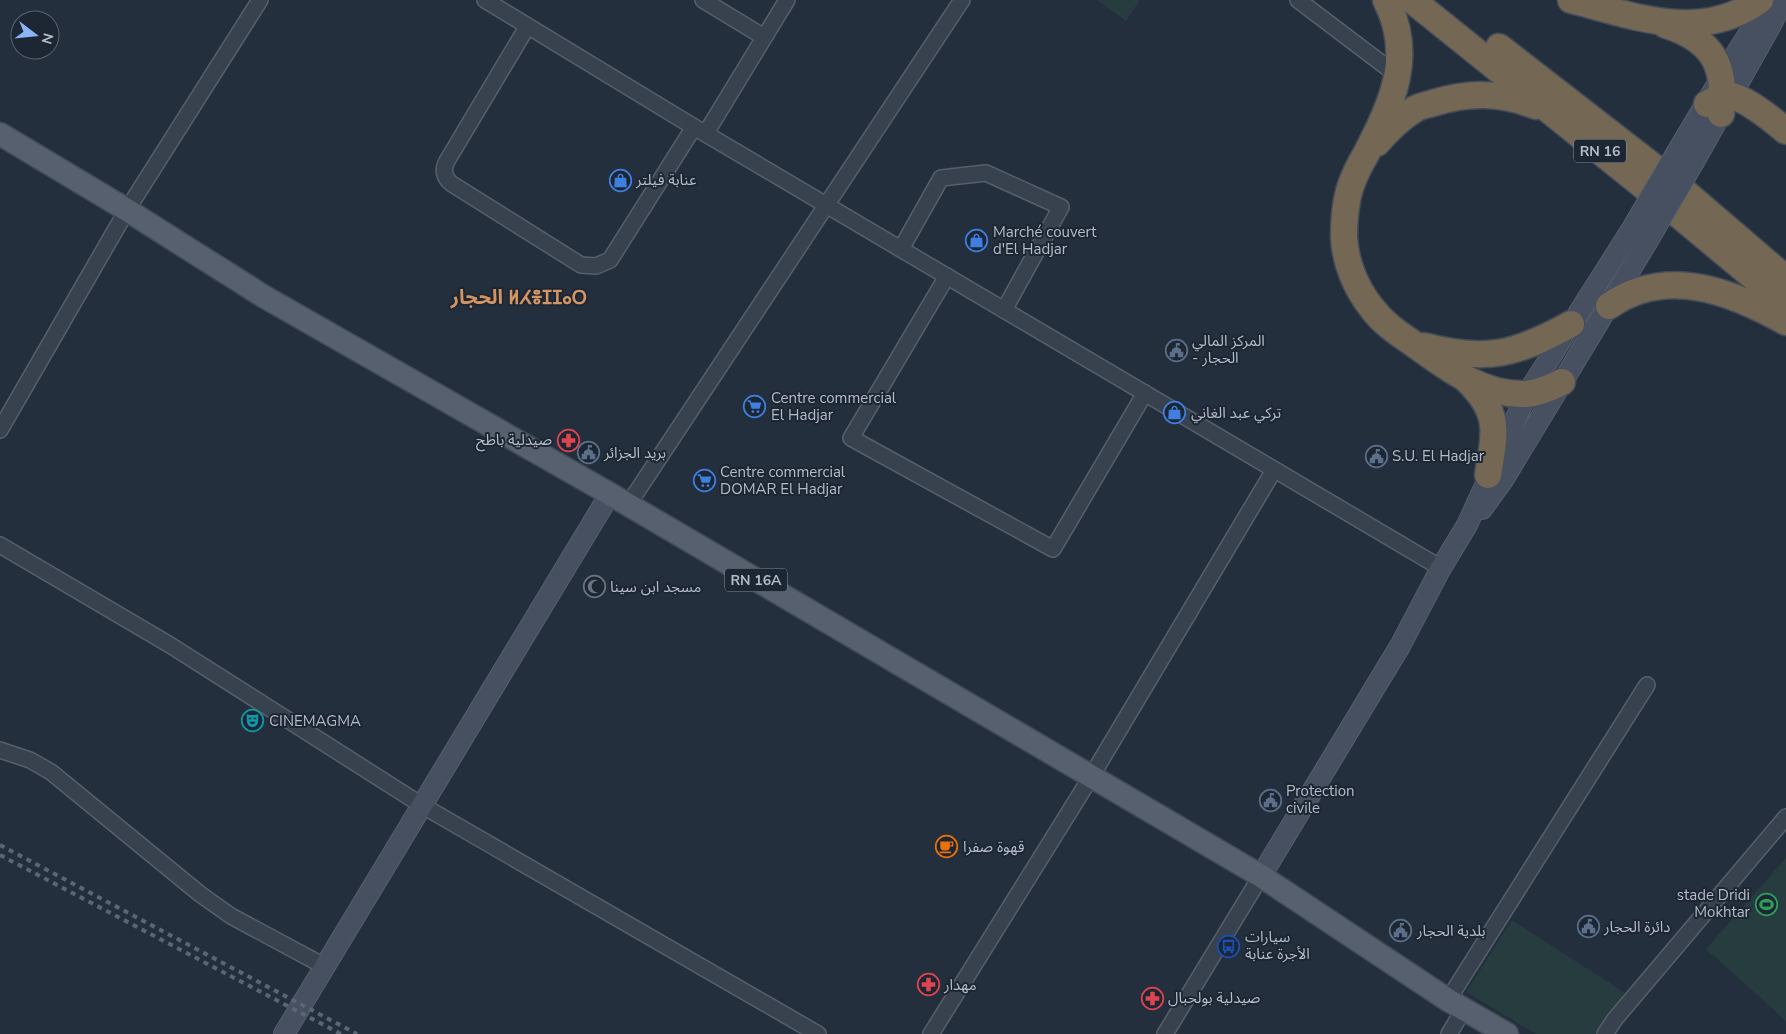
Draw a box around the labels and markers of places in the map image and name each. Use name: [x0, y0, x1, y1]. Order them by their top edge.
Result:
shop icon: عنابة فيلتر: [608, 168, 632, 192]
place label: عنابة فيلتر: [635, 170, 697, 190]
place label: Marché couvert d'El Hadjar: [993, 222, 1097, 259]
shop icon: Marché couvert d'El Hadjar: [965, 229, 989, 253]
place label: المركز المالي - الحجار: [1192, 331, 1265, 368]
public building icon: المركز المالي - الحجار: [1164, 338, 1188, 362]
place label: Centre commercial El Hadjar: [771, 388, 897, 425]
supermarket icon: Centre commercial El Hadjar: [743, 395, 767, 419]
shop icon: تركي عبد الغاني: [1163, 401, 1187, 425]
place label: تركي عبد الغاني: [1191, 403, 1281, 424]
pharmacy icon: صيدلية باطح: [556, 428, 580, 452]
place label: صيدلية باطح: [476, 430, 552, 452]
public building icon: بريد الجزائر: [576, 441, 600, 465]
place label: بريد الجزائر: [603, 443, 666, 463]
public building icon: S.U. El Hadjar: [1364, 444, 1388, 468]
place label: S.U. El Hadjar: [1392, 446, 1485, 466]
place label: Centre commercial DOMAR El Hadjar: [720, 462, 846, 499]
supermarket icon: Centre commercial DOMAR El Hadjar: [692, 469, 716, 493]
mosque icon: مسجد ابن سينا: [582, 575, 606, 599]
place label: مسجد ابن سينا: [610, 577, 701, 597]
theatre icon: CINEMAGMA: [241, 709, 265, 733]
place label: CINEMAGMA: [269, 711, 361, 731]
place label: Protection civile: [1286, 781, 1355, 818]
public building icon: Protection civile: [1258, 788, 1282, 812]
cafe icon: قهوة صفرا: [935, 835, 959, 859]
place label: قهوة صفرا: [963, 837, 1025, 857]
place label: stade Dridi Mokhtar: [1677, 885, 1751, 922]
sports icon: stade Dridi Mokhtar: [1754, 892, 1778, 916]
public building icon: دائرة الحجار: [1576, 915, 1600, 939]
place label: دائرة الحجار: [1603, 917, 1670, 937]
public building icon: بلدية الحجار: [1389, 919, 1413, 943]
place label: بلدية الحجار: [1416, 921, 1486, 941]
place label: سيارات الأجرة عنابة: [1245, 927, 1310, 964]
bus stop icon: سيارات الأجرة عنابة: [1217, 934, 1241, 958]
pharmacy icon: مهدار: [916, 973, 940, 997]
place label: مهدار: [943, 975, 977, 995]
pharmacy icon: صيدلية بولحبال: [1140, 986, 1164, 1010]
place label: صيدلية بولحبال: [1168, 988, 1260, 1008]

